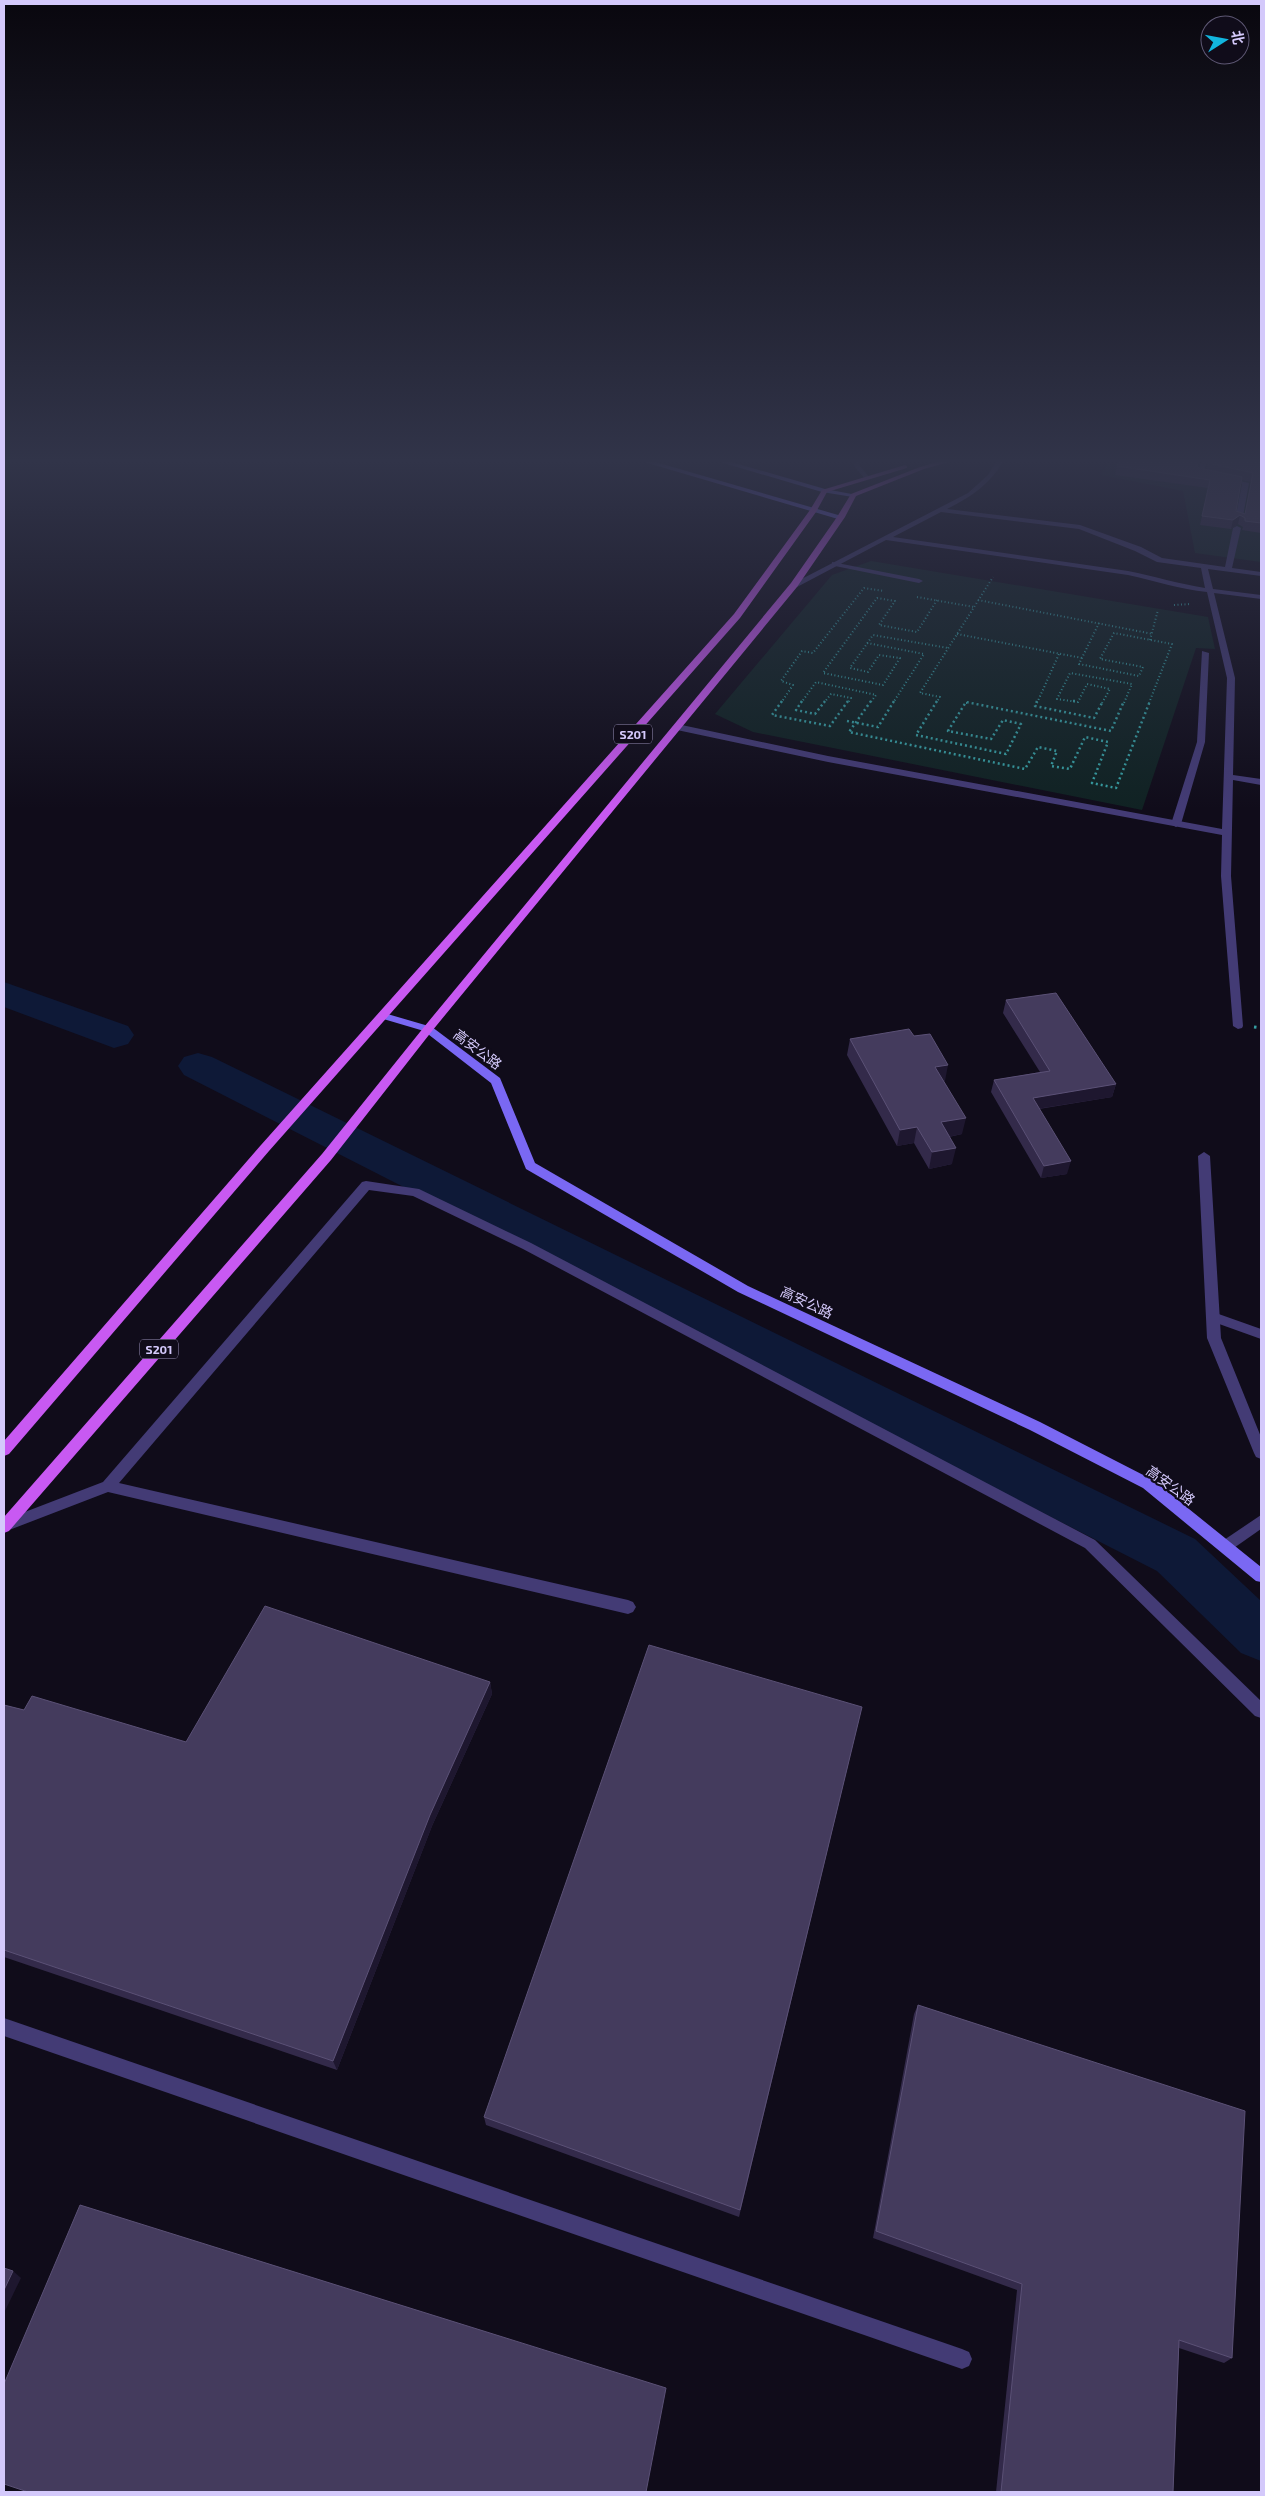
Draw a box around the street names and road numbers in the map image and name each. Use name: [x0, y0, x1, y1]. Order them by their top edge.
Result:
road number: S201: [614, 724, 652, 744]
street label: 高安公路: [451, 1025, 505, 1073]
street label: 高安公路: [778, 1282, 836, 1322]
road number: S201: [140, 1340, 178, 1358]
street label: 高安公路: [1143, 1462, 1199, 1508]

